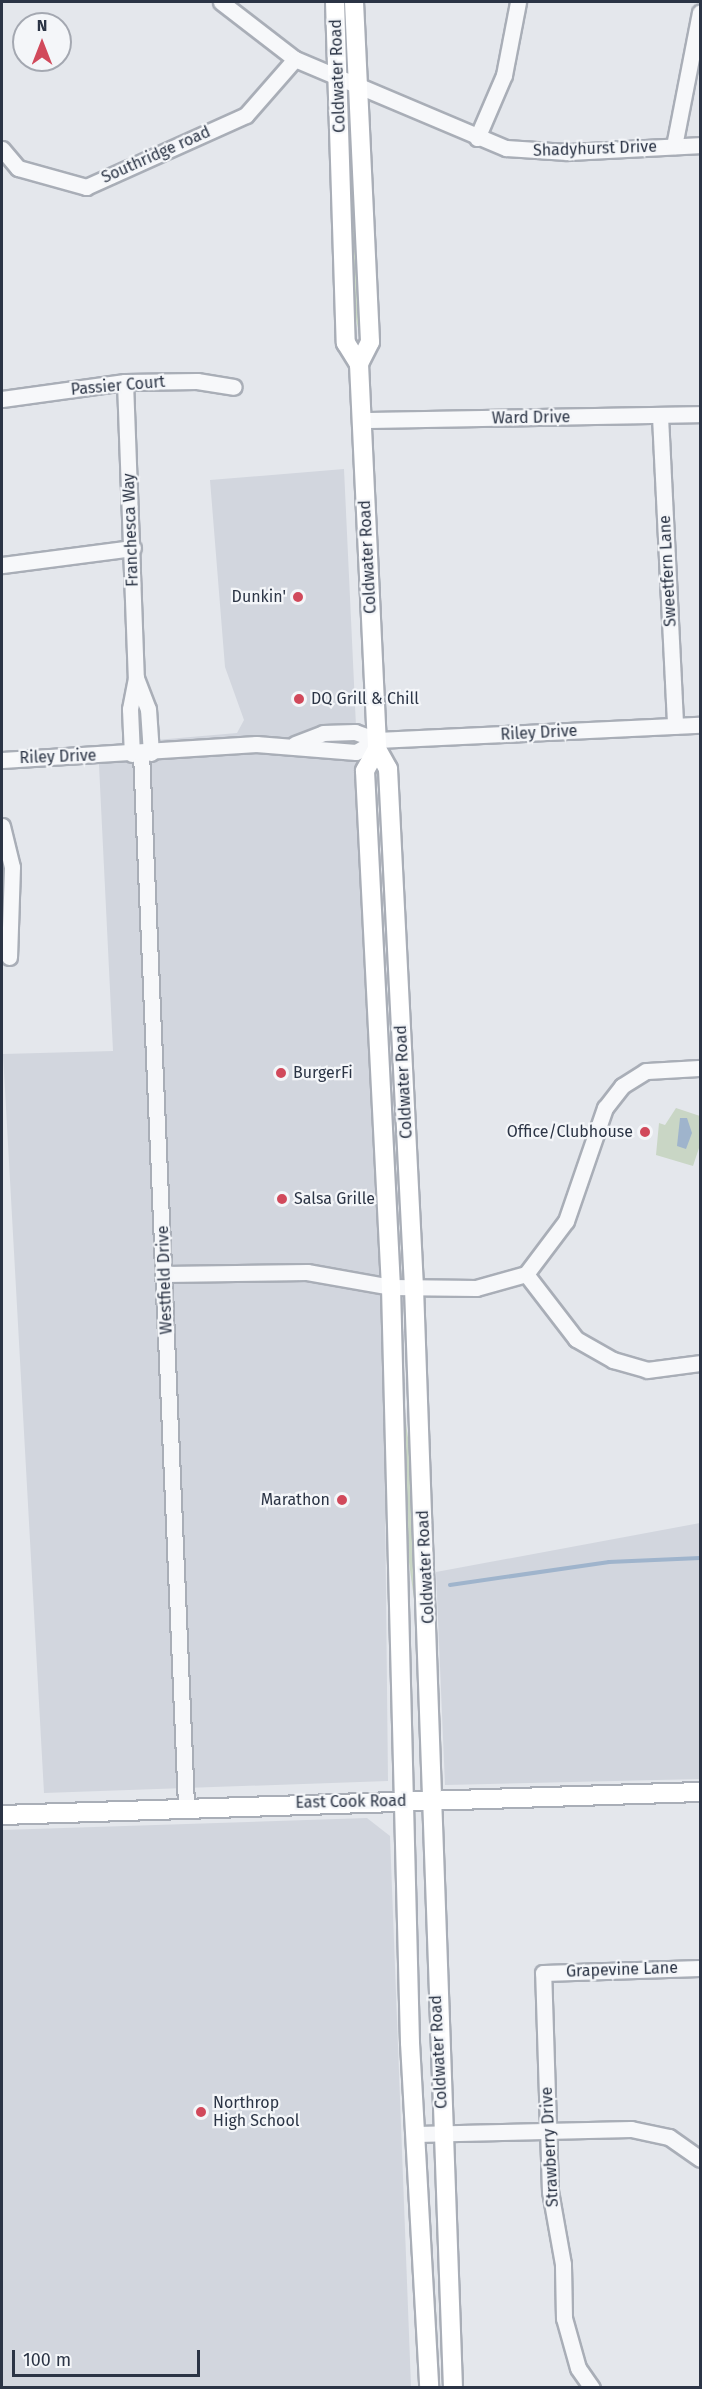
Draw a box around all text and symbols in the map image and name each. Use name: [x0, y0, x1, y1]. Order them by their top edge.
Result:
north arrow: [12, 12, 72, 72]
text: N: [37, 16, 47, 35]
street label: Coldwater Road: [326, 19, 350, 133]
street label: Southridge road: [99, 122, 213, 188]
street label: Shadyhurst Drive: [533, 137, 657, 161]
street label: Passier Court: [70, 372, 166, 400]
street label: Ward Drive: [492, 408, 570, 428]
street label: Franchesca Way: [119, 473, 143, 587]
street label: Coldwater Road: [355, 500, 381, 614]
street label: Sweetfern Lane: [655, 515, 681, 627]
place label: Dunkin': [232, 587, 286, 607]
marker: Dunkin': [291, 590, 305, 604]
place label: DQ Grill & Chill: [311, 689, 419, 709]
marker: DQ Grill & Chill: [292, 692, 306, 706]
street label: Riley Drive: [500, 721, 578, 745]
street label: Riley Drive: [19, 746, 97, 768]
street label: Coldwater Road: [391, 1025, 417, 1139]
place label: BurgerFi: [293, 1063, 353, 1083]
marker: BurgerFi: [274, 1066, 288, 1080]
place label: Office/Clubhouse: [507, 1122, 633, 1142]
marker: Office/Clubhouse: [638, 1125, 652, 1139]
place label: Salsa Grille: [294, 1189, 375, 1209]
marker: Salsa Grille: [275, 1192, 289, 1206]
street label: Westfield Drive: [154, 1225, 176, 1335]
place label: Marathon: [261, 1490, 330, 1510]
marker: Marathon: [335, 1493, 349, 1507]
street label: Coldwater Road: [413, 1510, 439, 1624]
street label: East Cook Road: [295, 1791, 407, 1813]
street label: Grapevine Lane: [566, 1958, 678, 1982]
street label: Coldwater Road: [426, 1995, 452, 2109]
street label: Strawberry Drive: [537, 2086, 563, 2208]
place label: Northrop High School: [213, 2093, 299, 2131]
marker: Northrop High School: [194, 2105, 208, 2119]
scale bar: [15, 2338, 202, 2376]
text: 100 m: [23, 2349, 71, 2371]

